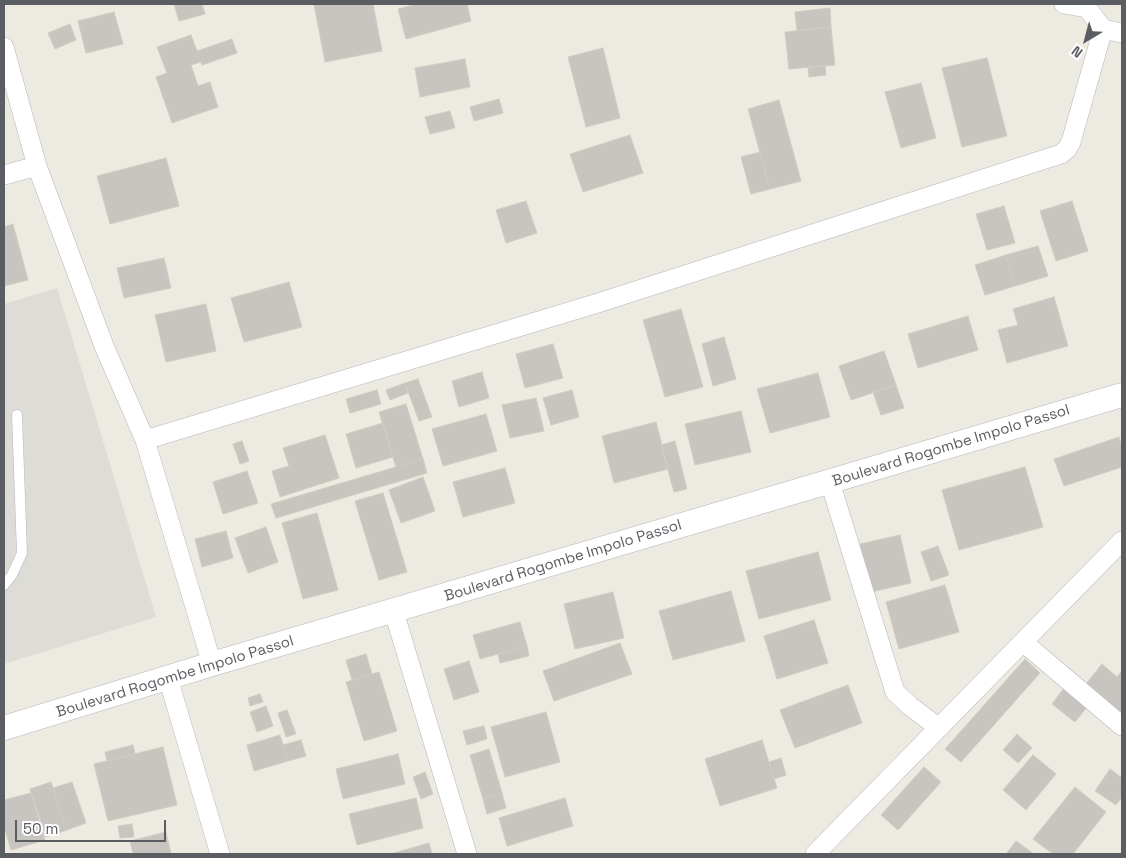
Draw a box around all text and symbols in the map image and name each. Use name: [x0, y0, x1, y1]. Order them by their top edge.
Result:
north arrow: [1061, 15, 1111, 65]
text: N: [1068, 42, 1086, 62]
street label: Boulevard Rogombe Impolo Passol: [830, 401, 1072, 491]
street label: Boulevard Rogombe Impolo Passol: [442, 516, 684, 606]
street label: Boulevard Rogombe Impolo Passol: [54, 632, 296, 722]
scale bar: [18, 810, 169, 842]
text: 50 m: [23, 819, 58, 838]

